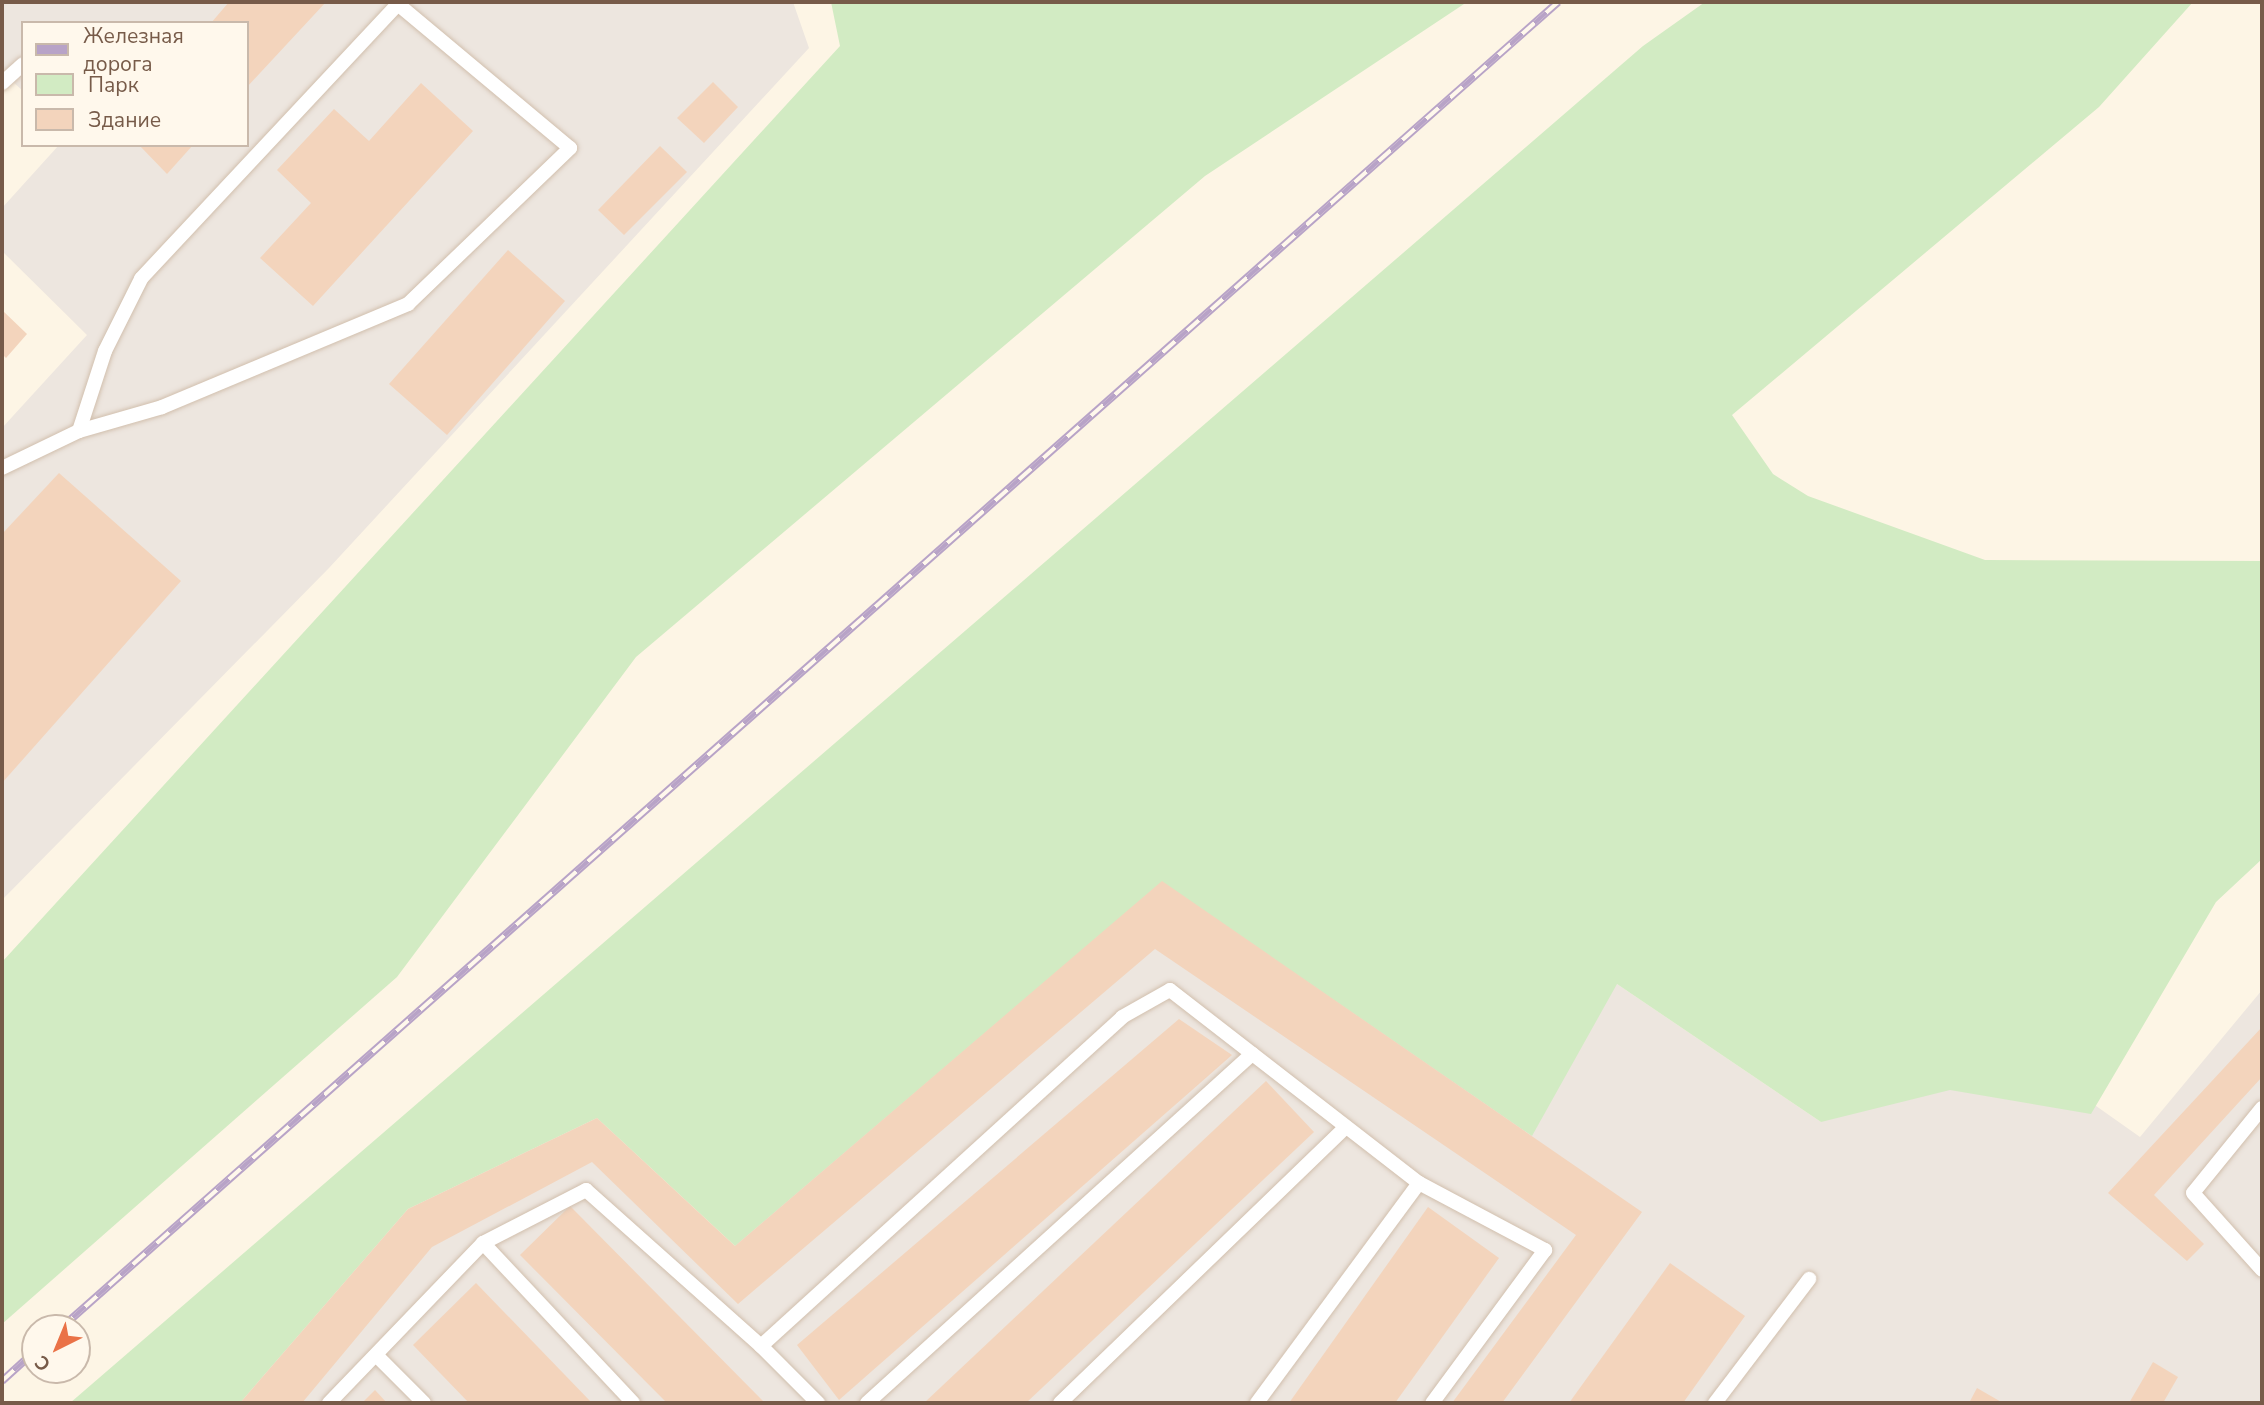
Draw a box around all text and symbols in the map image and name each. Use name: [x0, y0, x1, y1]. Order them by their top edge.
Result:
legend: [21, 21, 248, 147]
text: Железная дорога: [83, 22, 184, 78]
text: Парк: [88, 71, 139, 99]
text: Здание: [88, 106, 161, 134]
north arrow: [21, 1314, 91, 1384]
text: С: [29, 1349, 57, 1377]

